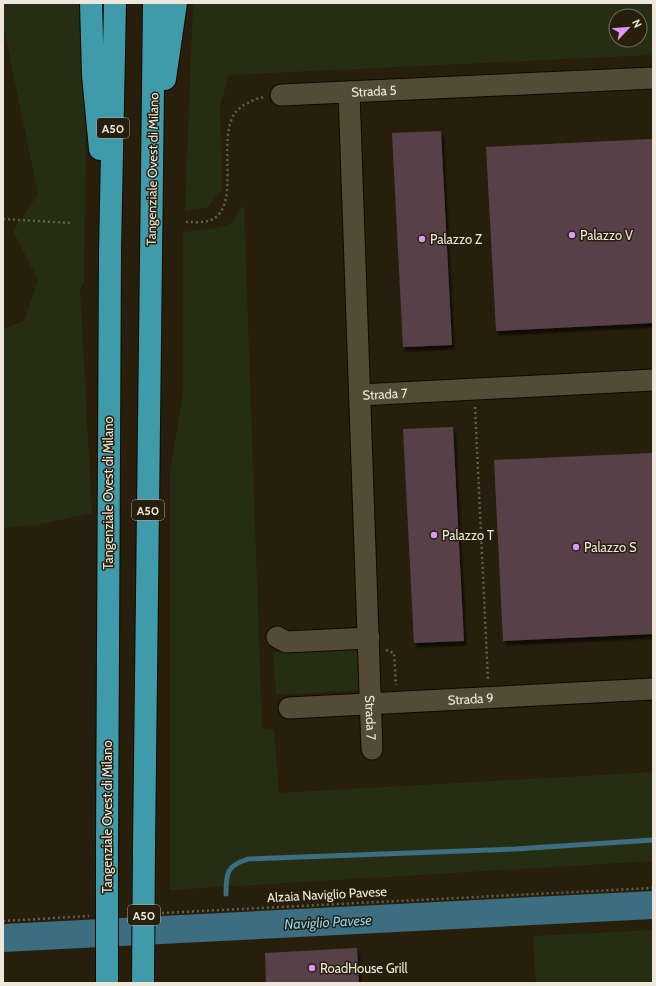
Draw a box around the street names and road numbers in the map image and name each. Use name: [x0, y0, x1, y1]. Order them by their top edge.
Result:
street label: Strada 5: [351, 82, 397, 100]
street label: Tangenziale Ovest di Milano: [143, 92, 161, 246]
road number: A50: [97, 118, 129, 138]
street label: Strada 7: [362, 385, 408, 403]
street label: Tangenziale Ovest di Milano: [100, 416, 116, 570]
road number: A50: [132, 500, 164, 520]
street label: Strada 9: [447, 689, 494, 708]
street label: Strada 7: [362, 695, 380, 741]
street label: Tangenziale Ovest di Milano: [99, 740, 115, 894]
street label: Alzaia Naviglio Pavese: [267, 883, 388, 905]
road number: A50: [128, 905, 160, 925]

